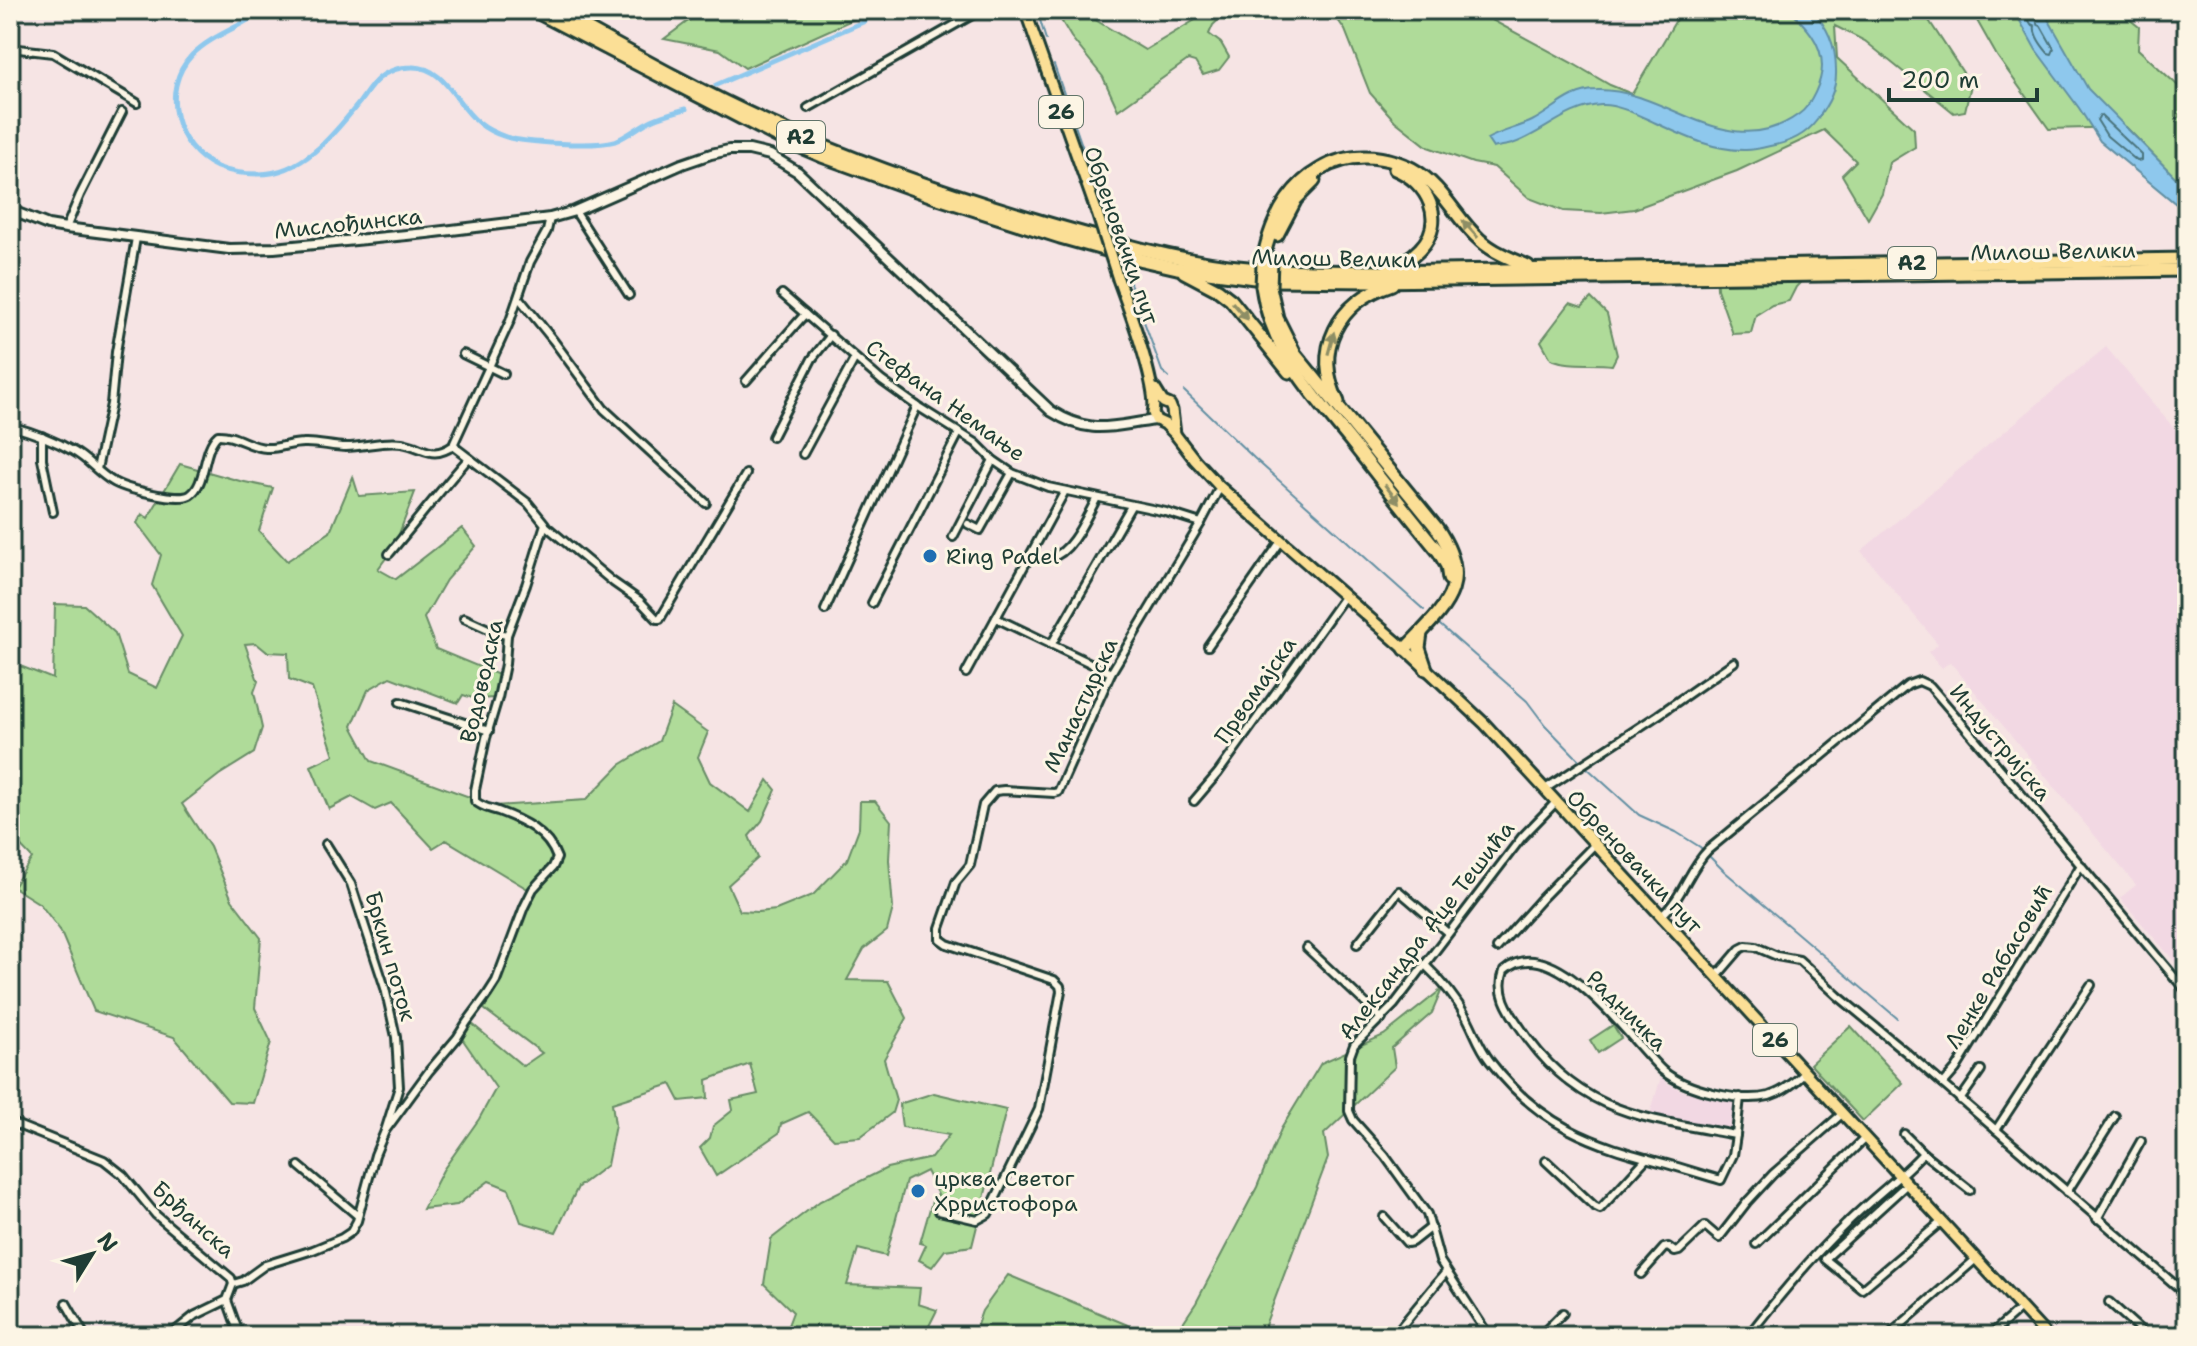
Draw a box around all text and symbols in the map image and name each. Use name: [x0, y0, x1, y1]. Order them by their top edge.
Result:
scale bar: [1889, 52, 2037, 102]
text: 200 m: [1901, 64, 1979, 96]
road number: 26: [1039, 96, 1083, 128]
road number: A2: [777, 121, 825, 153]
street label: Обреновачки пут: [1077, 142, 1166, 329]
street label: Мислођинска: [273, 201, 424, 246]
one-way arrow: [1462, 220, 1479, 240]
street label: Милош Велики: [1970, 236, 2136, 267]
street label: Милош Велики: [1251, 243, 1417, 274]
road number: A2: [1888, 247, 1936, 279]
one-way arrow: [1231, 302, 1249, 321]
one-way arrow: [1326, 331, 1338, 356]
street label: Стефана Немање: [860, 333, 1031, 468]
one-way arrow: [1384, 484, 1400, 504]
place label: Ring Padel: [946, 542, 1059, 571]
marker: Ring Padel: [921, 547, 939, 565]
street label: Водоводска: [453, 616, 510, 746]
street label: Првомајска: [1208, 631, 1303, 750]
street label: Манастирска: [1037, 633, 1124, 777]
street label: Индустријска: [1943, 678, 2058, 807]
street label: Обреновачки пут: [1560, 783, 1709, 940]
street label: Александра Аце Тешића: [1332, 815, 1521, 1046]
street label: Ленке Рабасовић: [1938, 879, 2059, 1054]
street label: Бркин поток: [358, 888, 423, 1025]
street label: Радничка: [1580, 964, 1674, 1057]
road number: 26: [1753, 1024, 1797, 1056]
place label: црква Светог Хрристофора: [934, 1164, 1078, 1218]
street label: Брђанска: [146, 1174, 242, 1265]
marker: црква Светог Хрристофора: [909, 1182, 927, 1200]
north arrow: [52, 1214, 132, 1294]
text: N: [91, 1227, 124, 1258]

